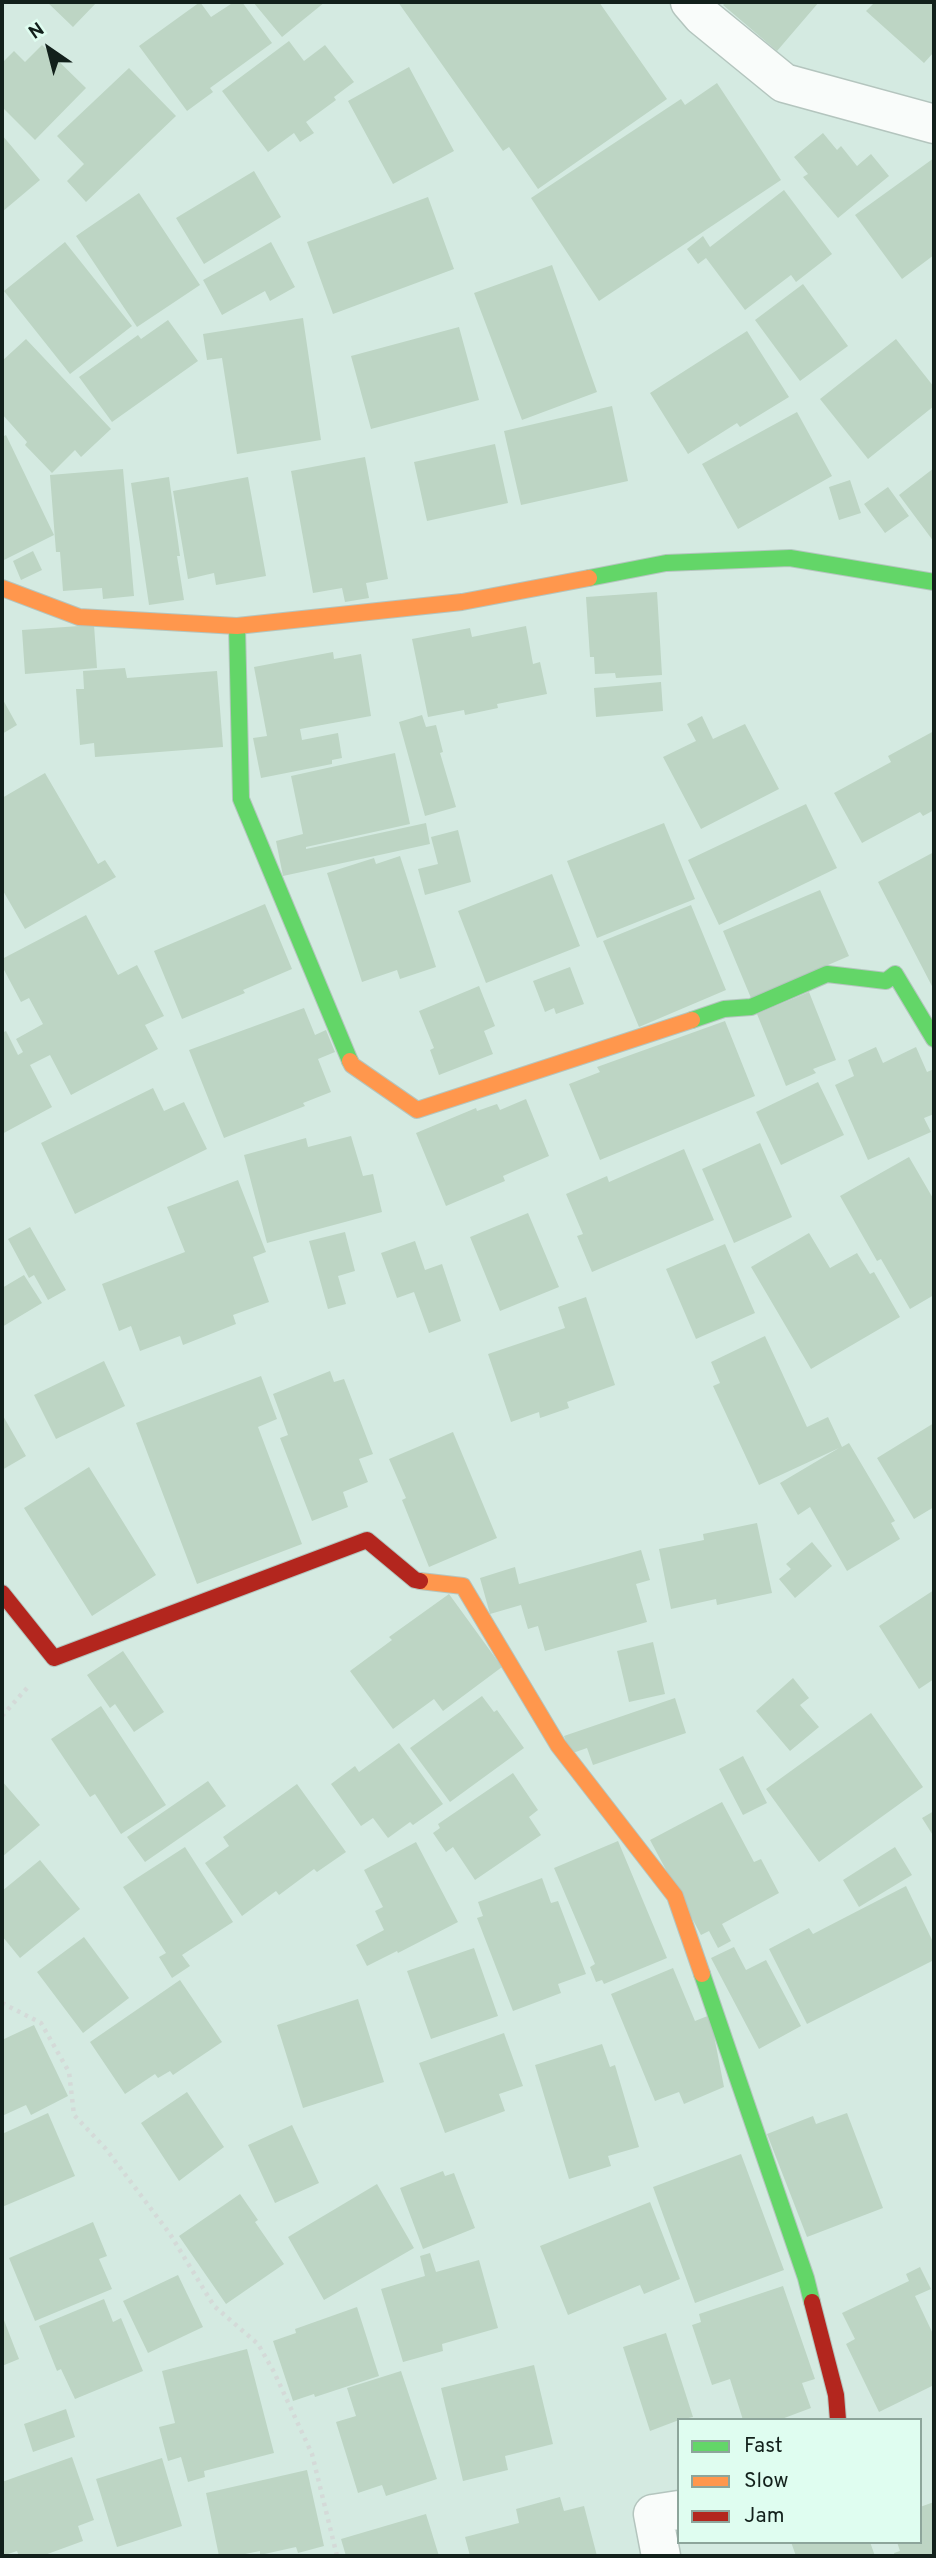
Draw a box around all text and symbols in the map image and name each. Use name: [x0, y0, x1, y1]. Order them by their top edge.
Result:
north arrow: [14, 14, 84, 84]
text: N: [24, 18, 49, 46]
legend: [677, 2418, 922, 2544]
text: Fast: [744, 2433, 783, 2460]
text: Slow: [744, 2468, 789, 2495]
text: Jam: [744, 2503, 785, 2530]

